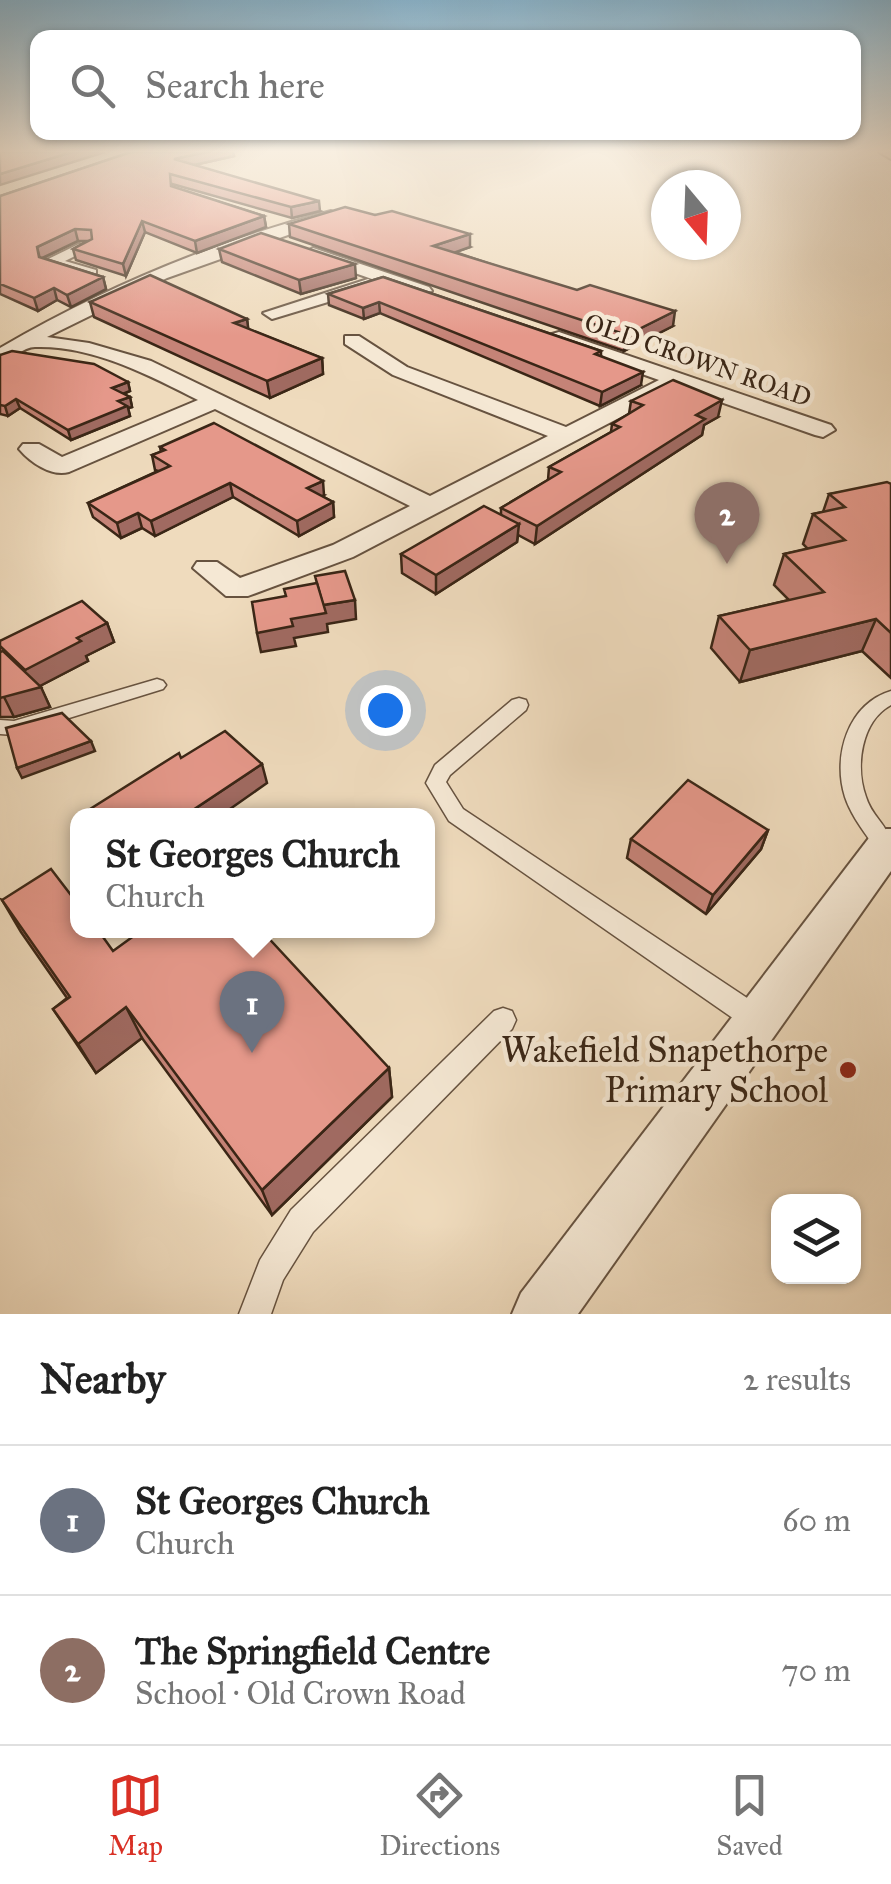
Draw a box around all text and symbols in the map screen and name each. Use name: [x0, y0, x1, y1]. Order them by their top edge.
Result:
search box: [30, 30, 861, 140]
icon: search: [65, 58, 120, 113]
text: Search here: [145, 62, 325, 108]
north arrow: [651, 170, 741, 260]
street label: OLD CROWN ROAD: [581, 307, 815, 413]
pin: 2: [694, 482, 760, 564]
your location: [360, 685, 411, 736]
popup: [70, 808, 435, 938]
text: St Georges Church: [105, 831, 400, 877]
text: Church: [105, 877, 205, 916]
pin: 1: [220, 970, 284, 1053]
place label: Wakefield Snapethorpe Primary School: [501, 1029, 829, 1112]
marker: Wakefield Snapethorpe Primary School: [837, 1059, 859, 1081]
map controls: [771, 1194, 861, 1284]
button: layers: [771, 1194, 861, 1284]
text: Nearby: [40, 1353, 165, 1405]
text: 2 results: [743, 1360, 851, 1399]
text: St Georges Church: [135, 1478, 430, 1524]
text: 1: [66, 1501, 79, 1540]
text: 60 m: [782, 1501, 851, 1540]
text: Church: [135, 1524, 235, 1563]
text: The Springfield Centre: [135, 1628, 490, 1674]
text: 2: [65, 1651, 80, 1690]
text: 70 m: [782, 1651, 851, 1690]
text: School · Old Crown Road: [135, 1674, 466, 1713]
tab: Map: [108, 1768, 163, 1863]
tab: Directions: [379, 1768, 500, 1863]
tab: Saved: [716, 1768, 783, 1863]

